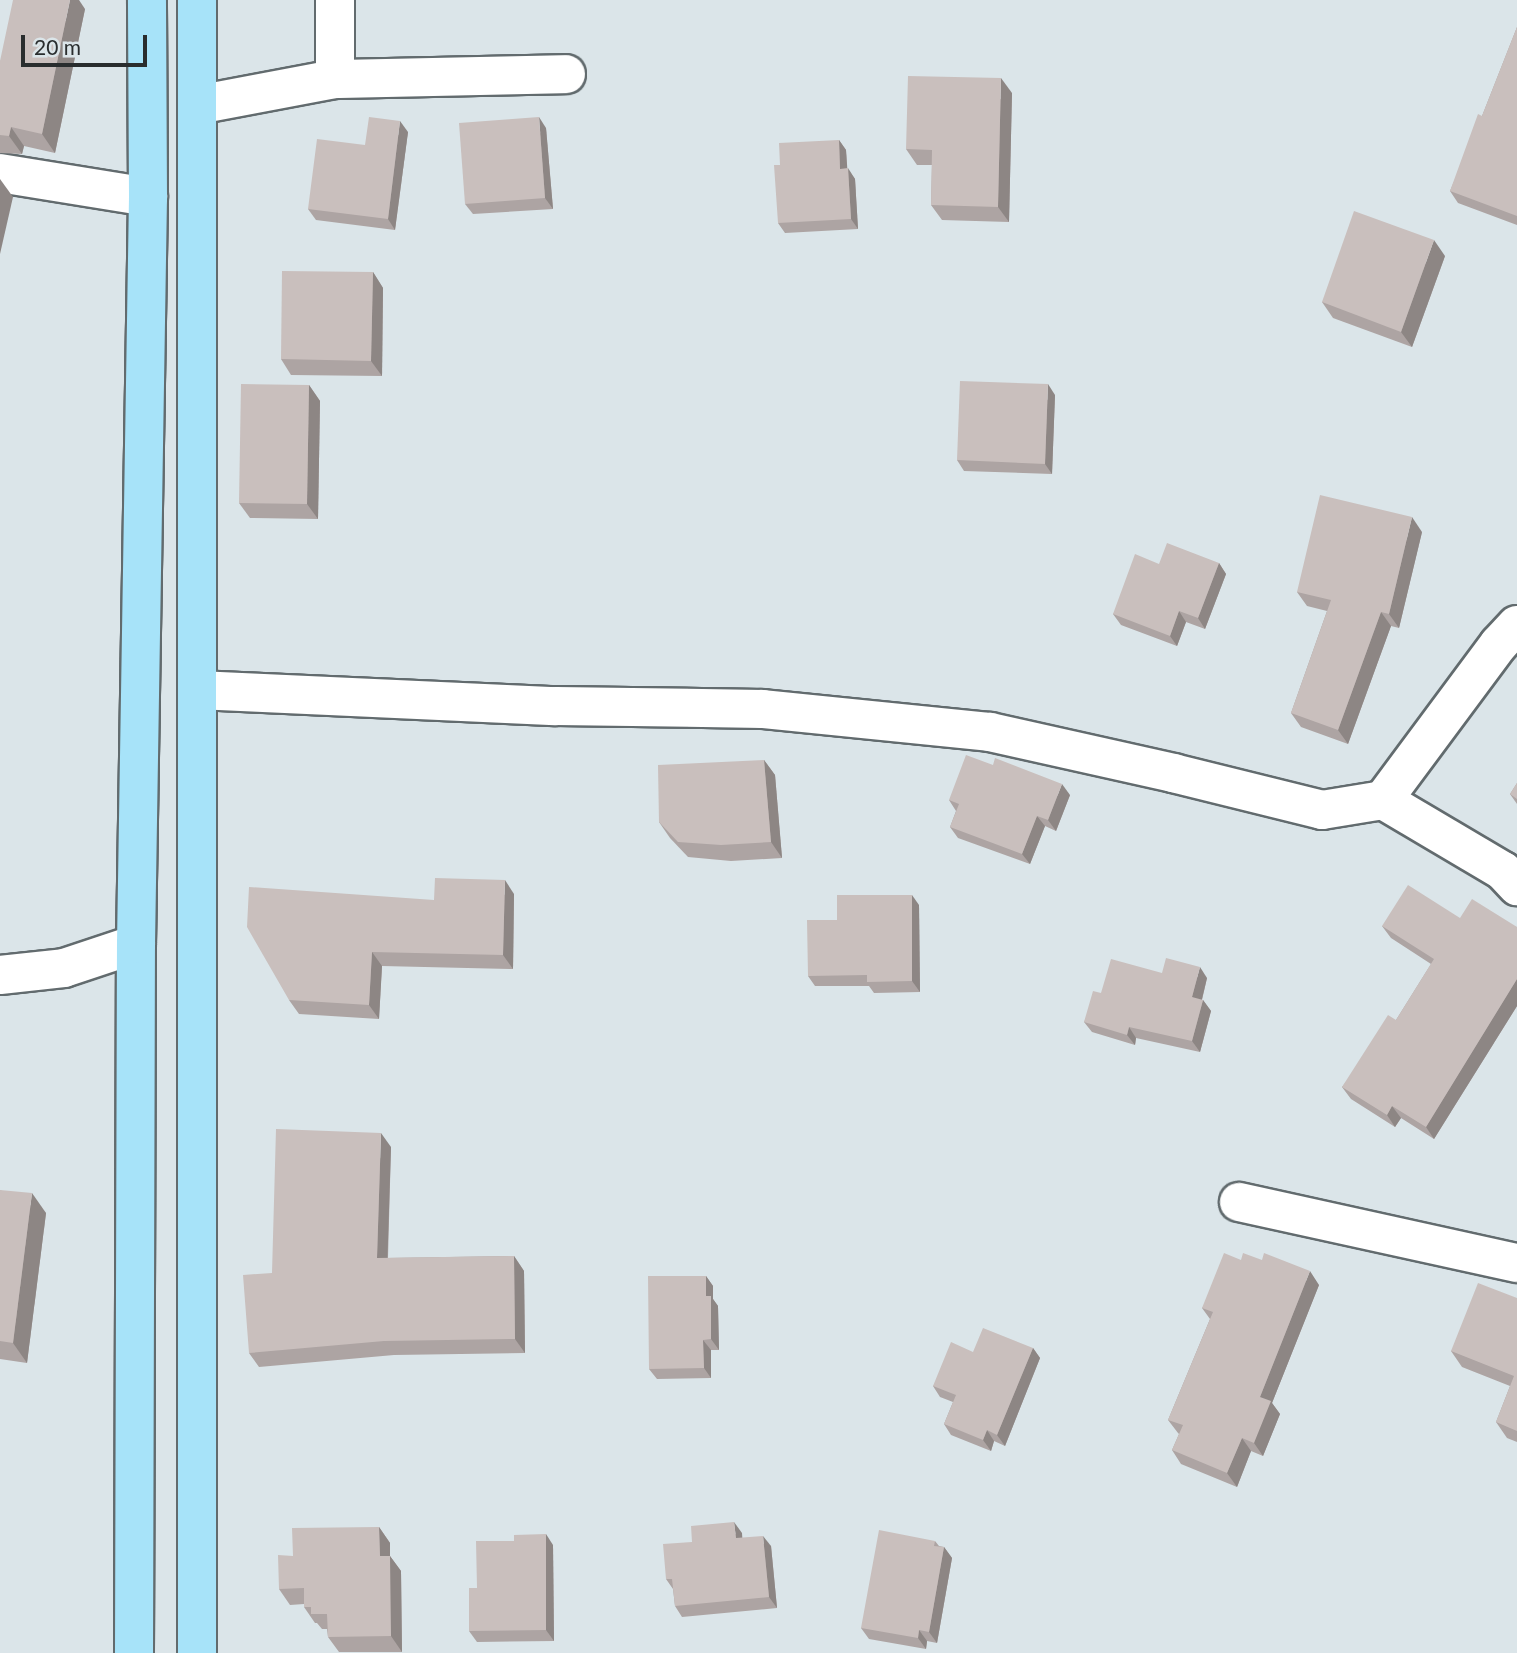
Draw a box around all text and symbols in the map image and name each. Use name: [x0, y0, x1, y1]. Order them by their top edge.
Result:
scale bar: [24, 21, 150, 65]
text: 20 m: [34, 34, 81, 59]

